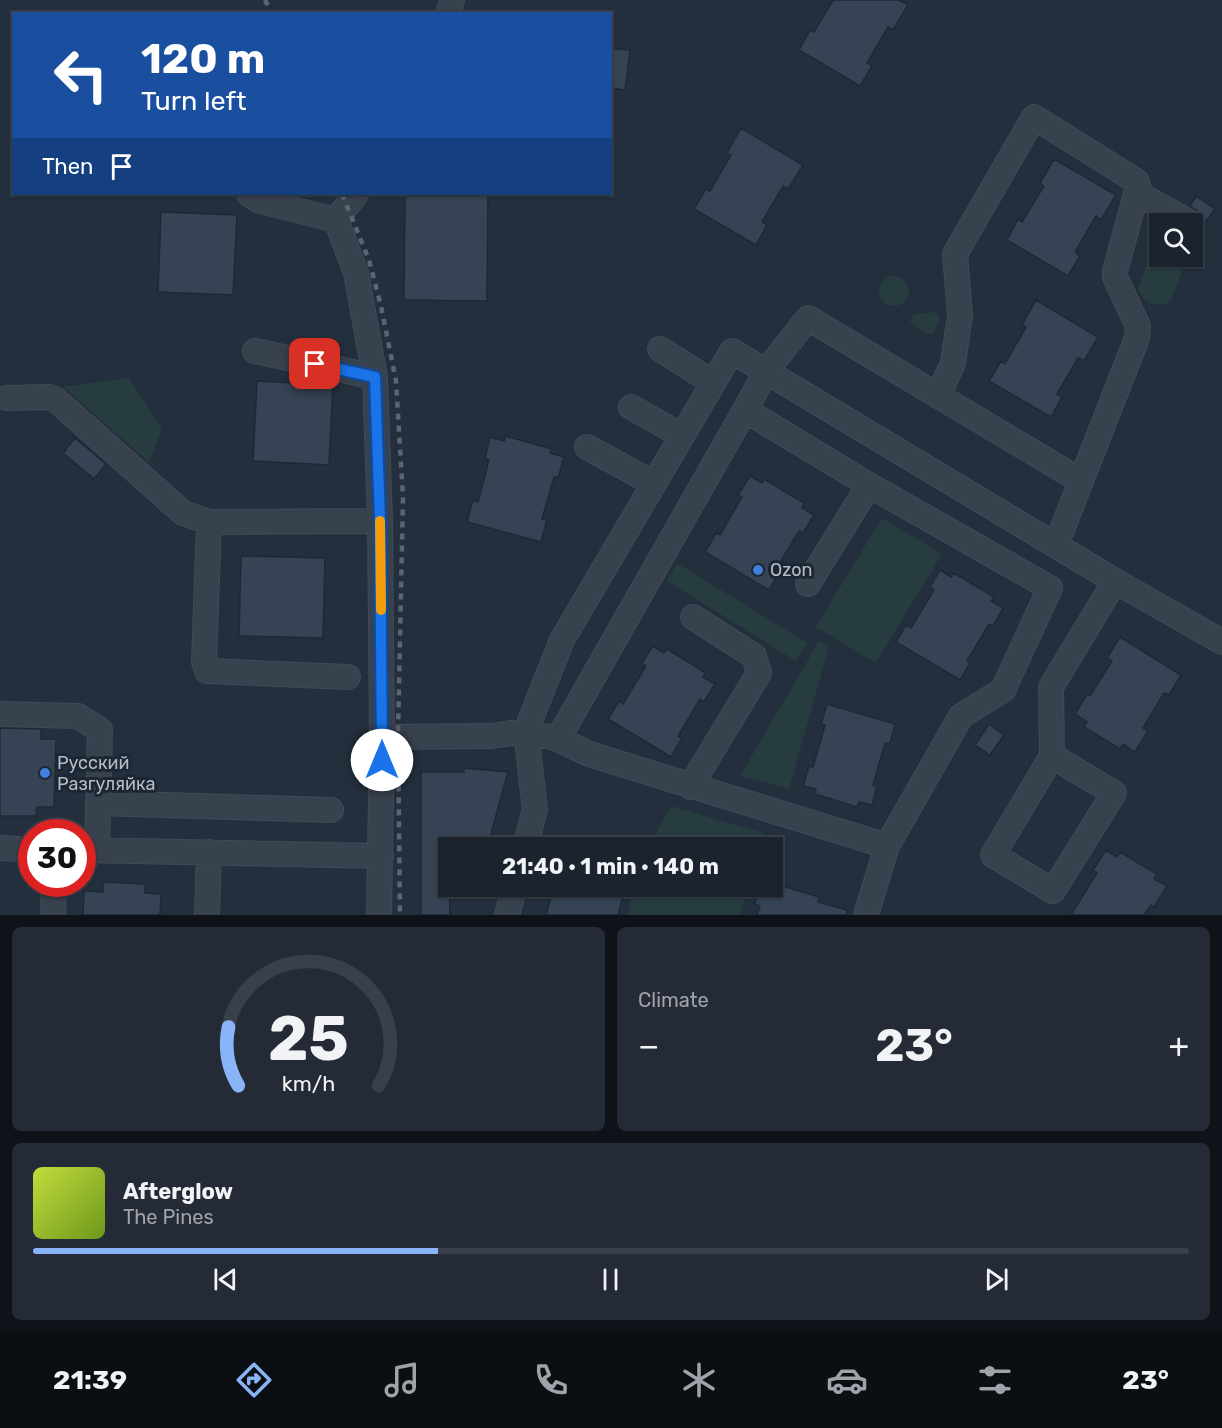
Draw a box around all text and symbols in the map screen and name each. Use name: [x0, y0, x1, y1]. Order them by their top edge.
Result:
text: 120 m: [141, 34, 265, 84]
icon: left: [42, 36, 120, 114]
text: Turn left: [141, 85, 246, 117]
icon: arrive: [105, 150, 138, 183]
text: Then: [42, 153, 93, 180]
map controls: [1149, 213, 1203, 267]
button: search: [1149, 213, 1203, 267]
pin: [289, 338, 340, 389]
icon: arrive: [298, 347, 331, 380]
place label: Ozon: [770, 559, 812, 581]
marker: Ozon: [751, 563, 765, 577]
position arrow: [350, 728, 414, 792]
place label: Русский Разгуляйка: [57, 752, 156, 795]
marker: Русский Разгуляйка: [38, 766, 52, 780]
speed limit sign: 30: [18, 819, 96, 897]
text: 21:40 · 1 min · 140 m: [502, 853, 719, 880]
text: Climate: [638, 988, 709, 1012]
text: 25: [268, 1002, 349, 1076]
text: 23°: [875, 1019, 953, 1072]
text: −: [638, 1026, 659, 1065]
text: +: [1168, 1026, 1189, 1065]
text: km/h: [282, 1071, 335, 1096]
text: Afterglow: [123, 1178, 233, 1205]
text: The Pines: [123, 1205, 214, 1229]
icon: previous: [209, 1263, 242, 1296]
icon: pause: [594, 1263, 627, 1296]
icon: next: [980, 1263, 1013, 1296]
icon: directions: [233, 1359, 275, 1401]
icon: music: [381, 1359, 423, 1401]
icon: phone: [530, 1359, 572, 1401]
icon: climate: [678, 1359, 720, 1401]
icon: car: [826, 1359, 868, 1401]
icon: filters: [974, 1359, 1016, 1401]
text: 21:39: [53, 1364, 127, 1396]
text: 23°: [1122, 1364, 1169, 1396]

